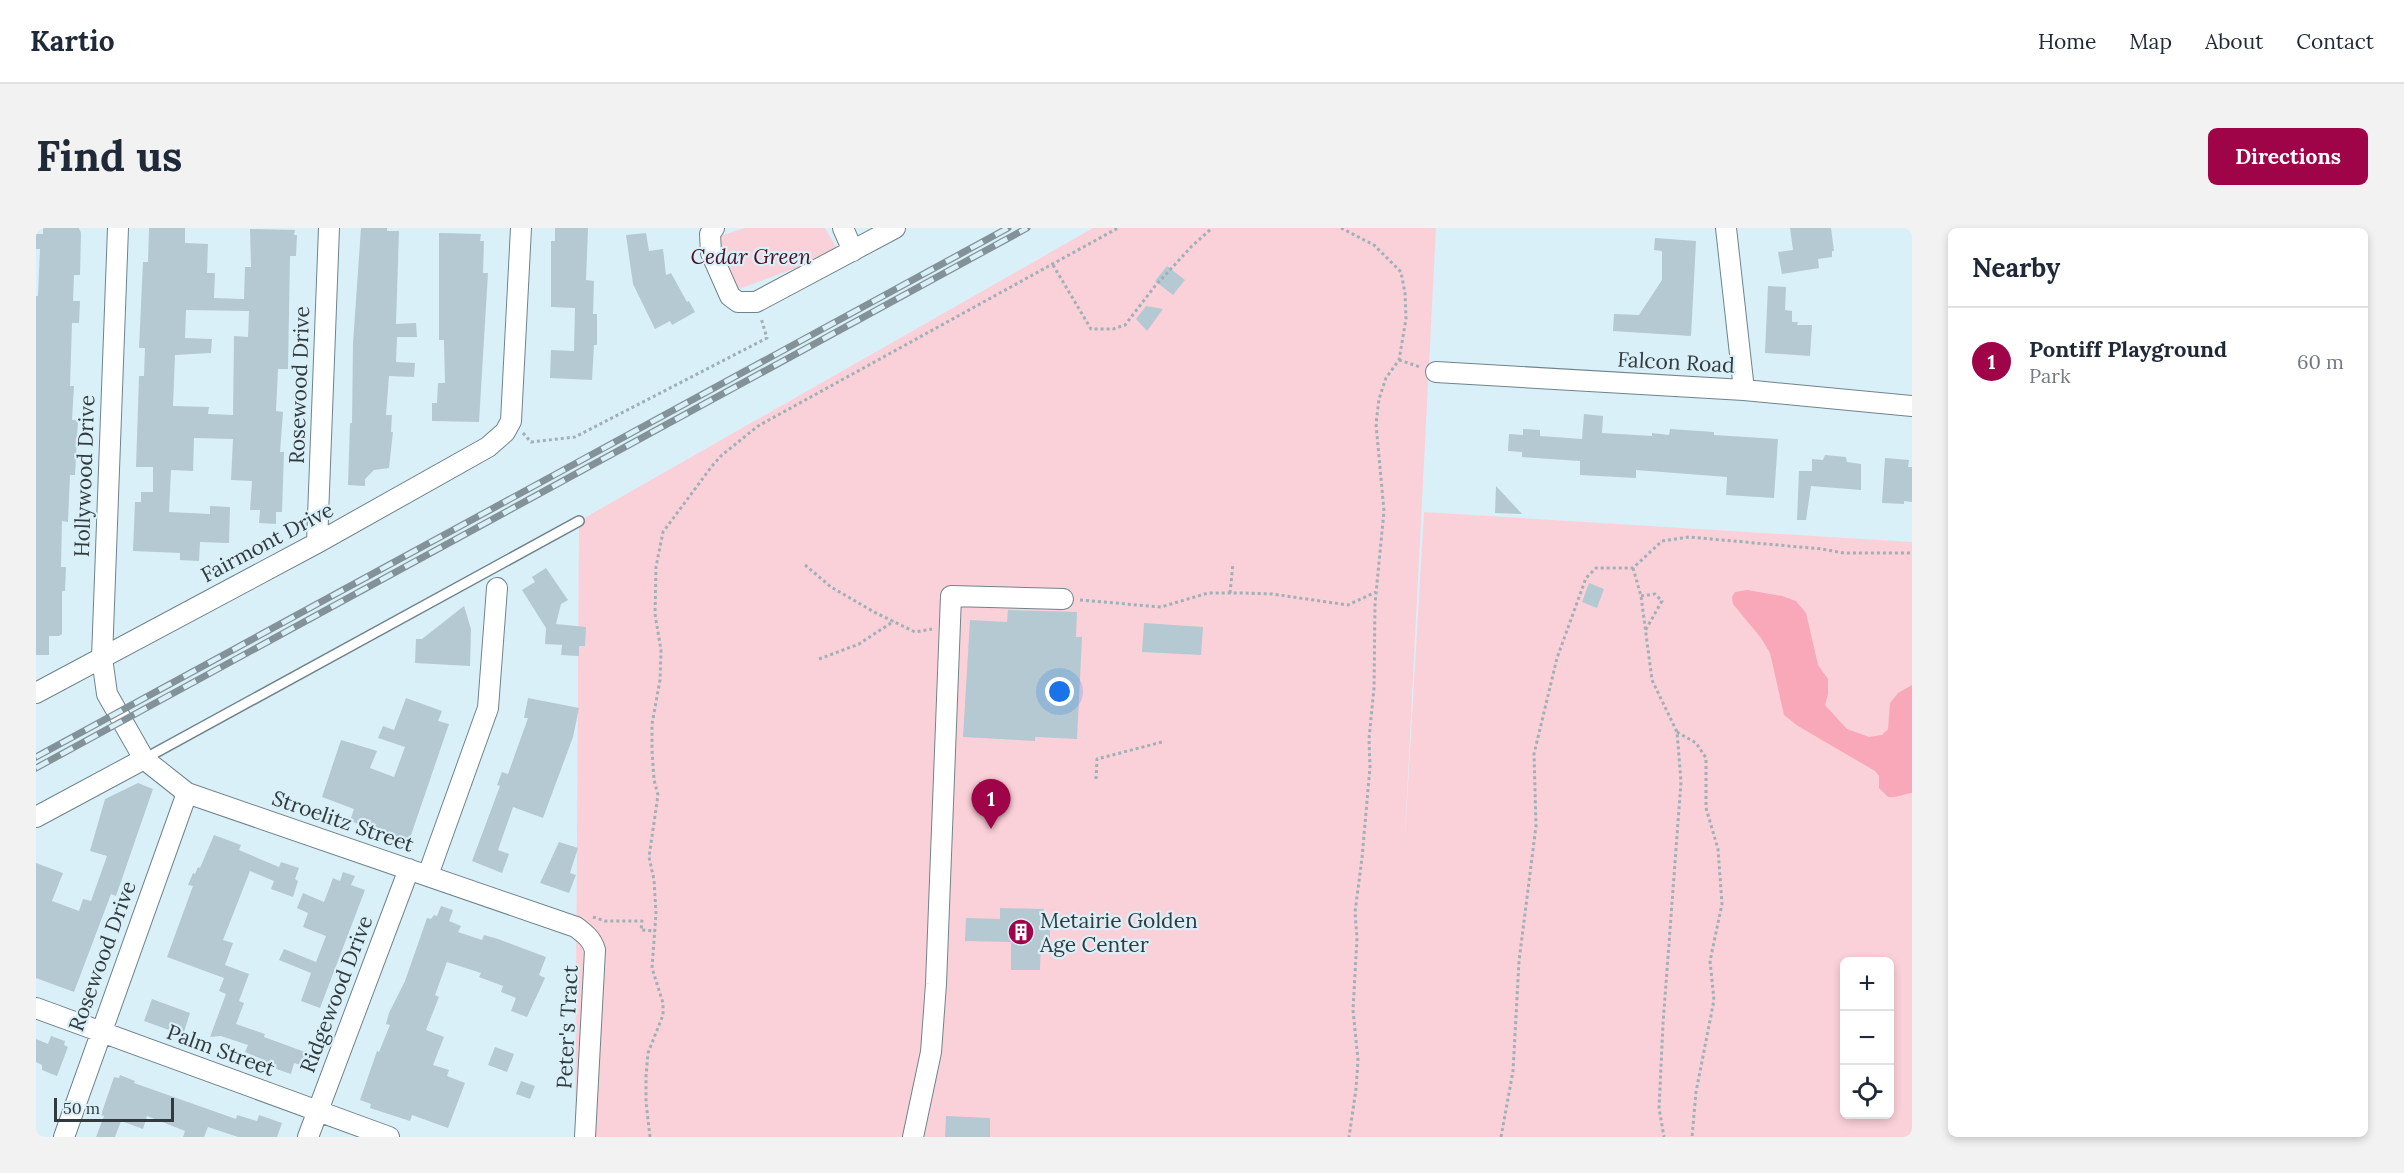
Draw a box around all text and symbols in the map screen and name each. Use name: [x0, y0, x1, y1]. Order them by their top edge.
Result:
text: Kartio: [30, 23, 114, 59]
text: Home: [2038, 28, 2096, 55]
text: Map: [2129, 28, 2172, 55]
text: About: [2205, 28, 2263, 55]
text: Contact: [2296, 28, 2374, 55]
button: Directions: [2208, 128, 2368, 185]
text: Find us: [36, 129, 182, 183]
park label: Cedar Green: [691, 243, 811, 270]
text: Nearby: [1972, 251, 2060, 284]
street label: Rosewood Drive: [283, 306, 315, 464]
text: Pontiff Playground: [2029, 335, 2227, 363]
street label: Falcon Road: [1617, 345, 1735, 379]
text: 1: [1987, 349, 1996, 374]
text: 60 m: [2297, 349, 2344, 374]
text: Park: [2029, 363, 2071, 388]
street label: Hollywood Drive: [68, 394, 100, 558]
street label: Fairmont Drive: [196, 496, 338, 588]
your location: [1045, 677, 1074, 706]
pin: 1: [972, 780, 1010, 829]
street label: Stroelitz Street: [268, 784, 418, 858]
street label: Rosewood Drive: [62, 877, 142, 1035]
place label: Metairie Golden Age Center: [1039, 907, 1198, 958]
street label: Ridgewood Drive: [294, 912, 378, 1076]
building icon: Metairie Golden Age Center: [1006, 917, 1036, 947]
map controls: [1840, 957, 1894, 1119]
button: +: [1840, 957, 1894, 1011]
street label: Peter's Tract: [550, 963, 584, 1090]
button: −: [1840, 1011, 1894, 1065]
street label: Palm Street: [163, 1018, 280, 1082]
button: locate: [1840, 1065, 1894, 1119]
scale bar: [54, 1095, 174, 1122]
text: 50 m: [63, 1098, 100, 1118]

